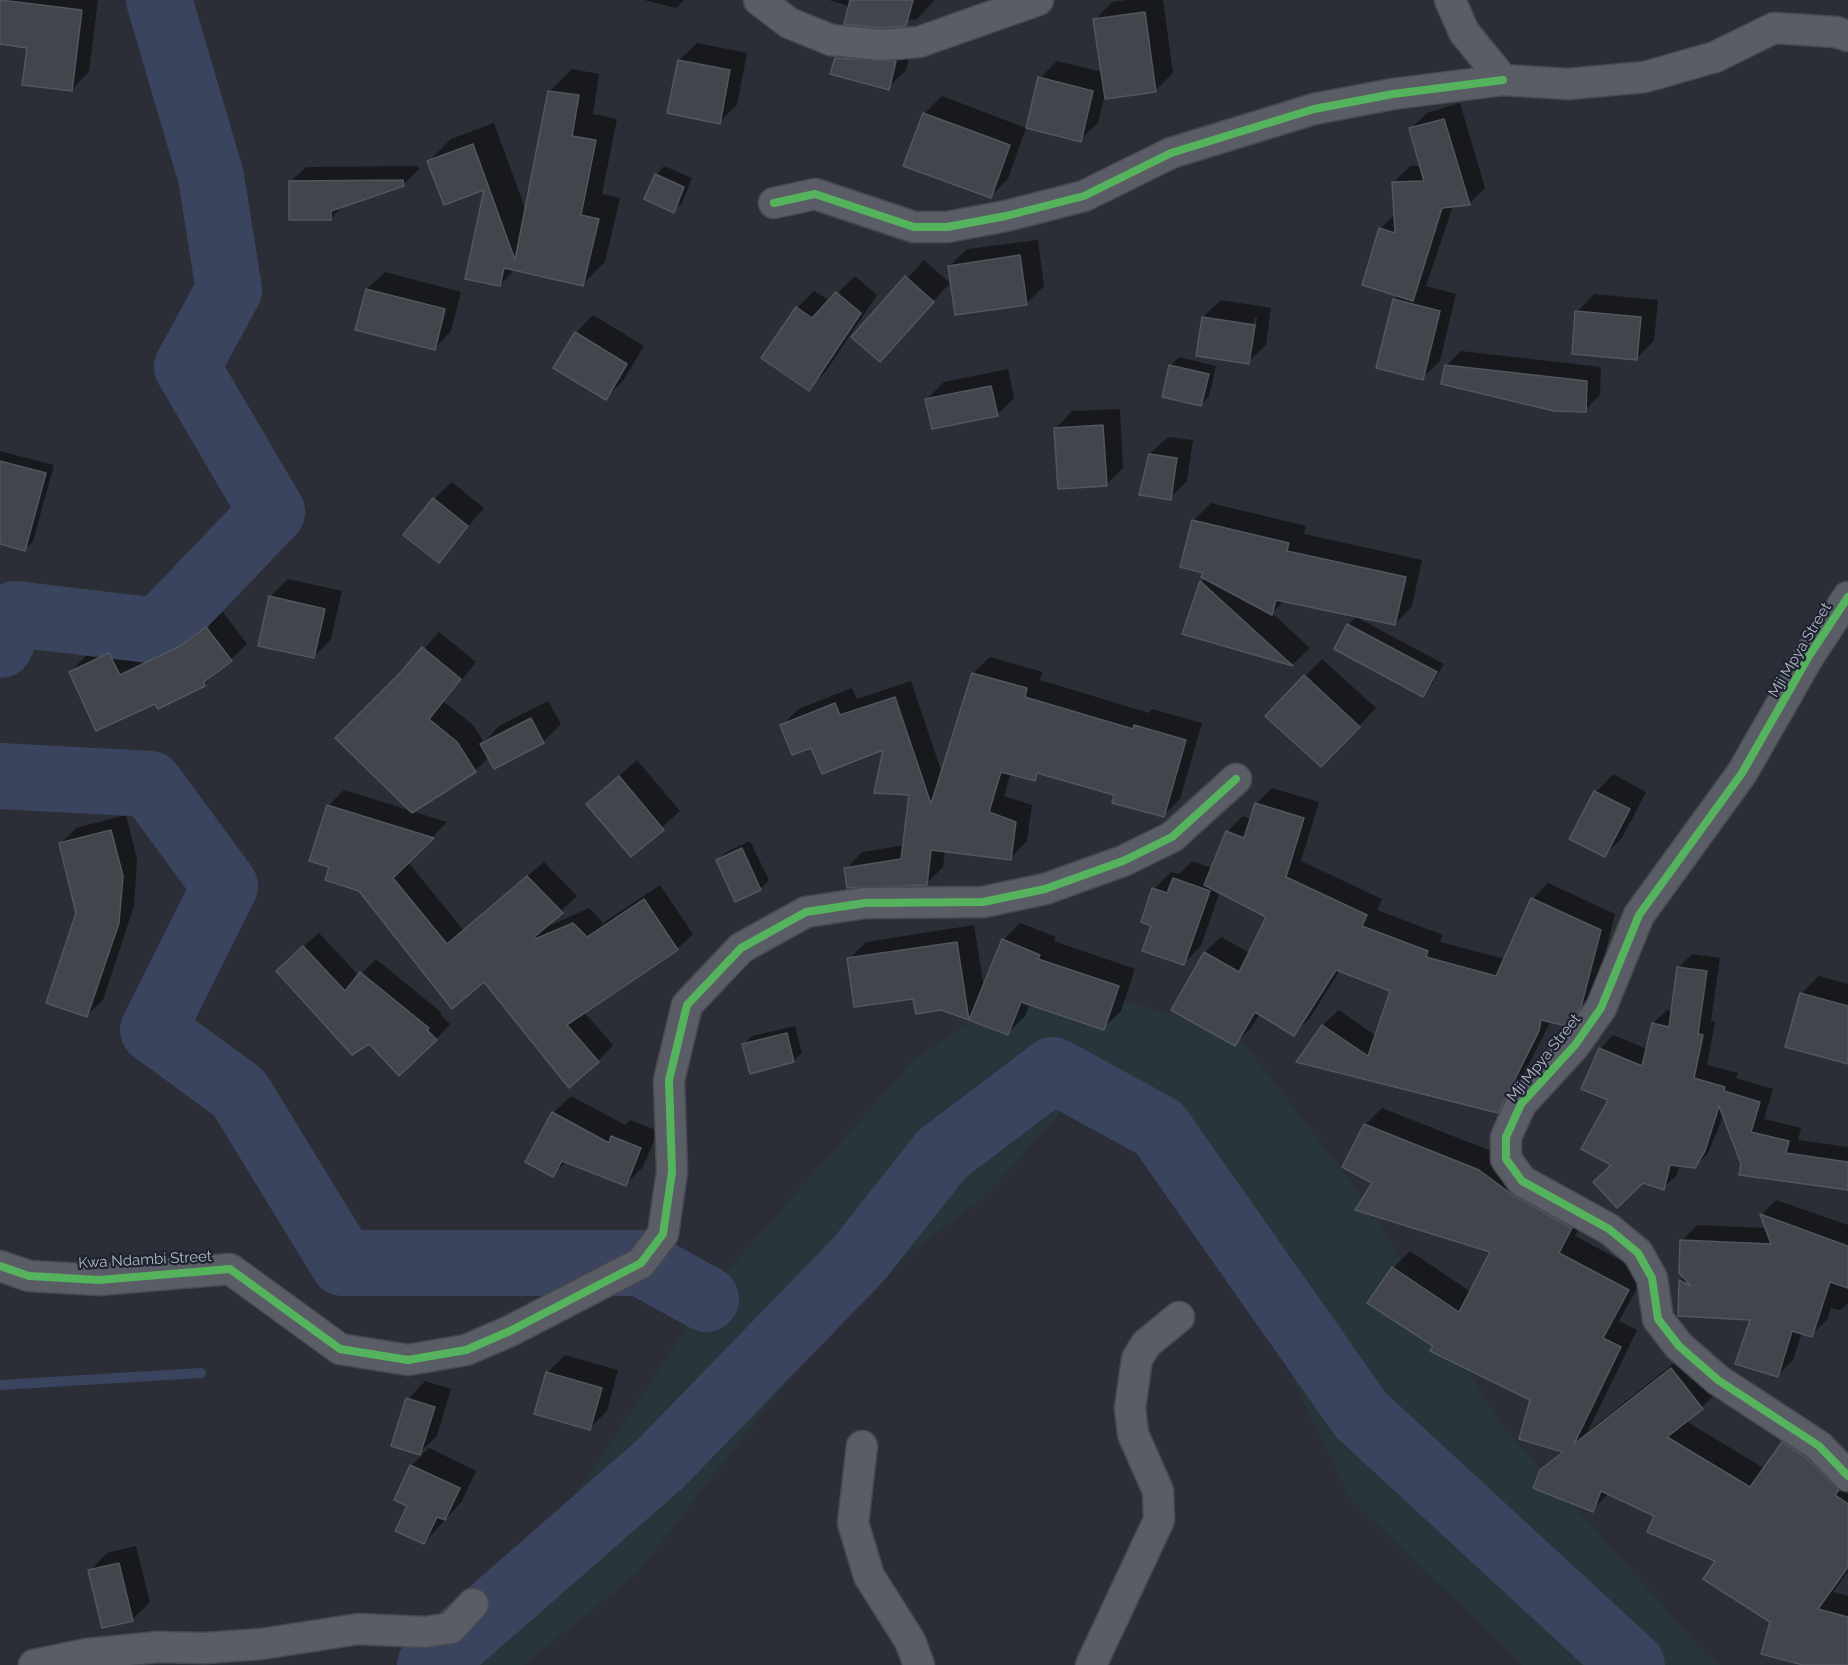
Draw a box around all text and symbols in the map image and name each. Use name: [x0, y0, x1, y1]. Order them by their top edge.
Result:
street label: Mji Mpya Street: [1765, 599, 1835, 701]
street label: Mji Mpya Street: [1503, 1011, 1585, 1105]
street label: Kwa Ndambi Street: [78, 1248, 212, 1272]

